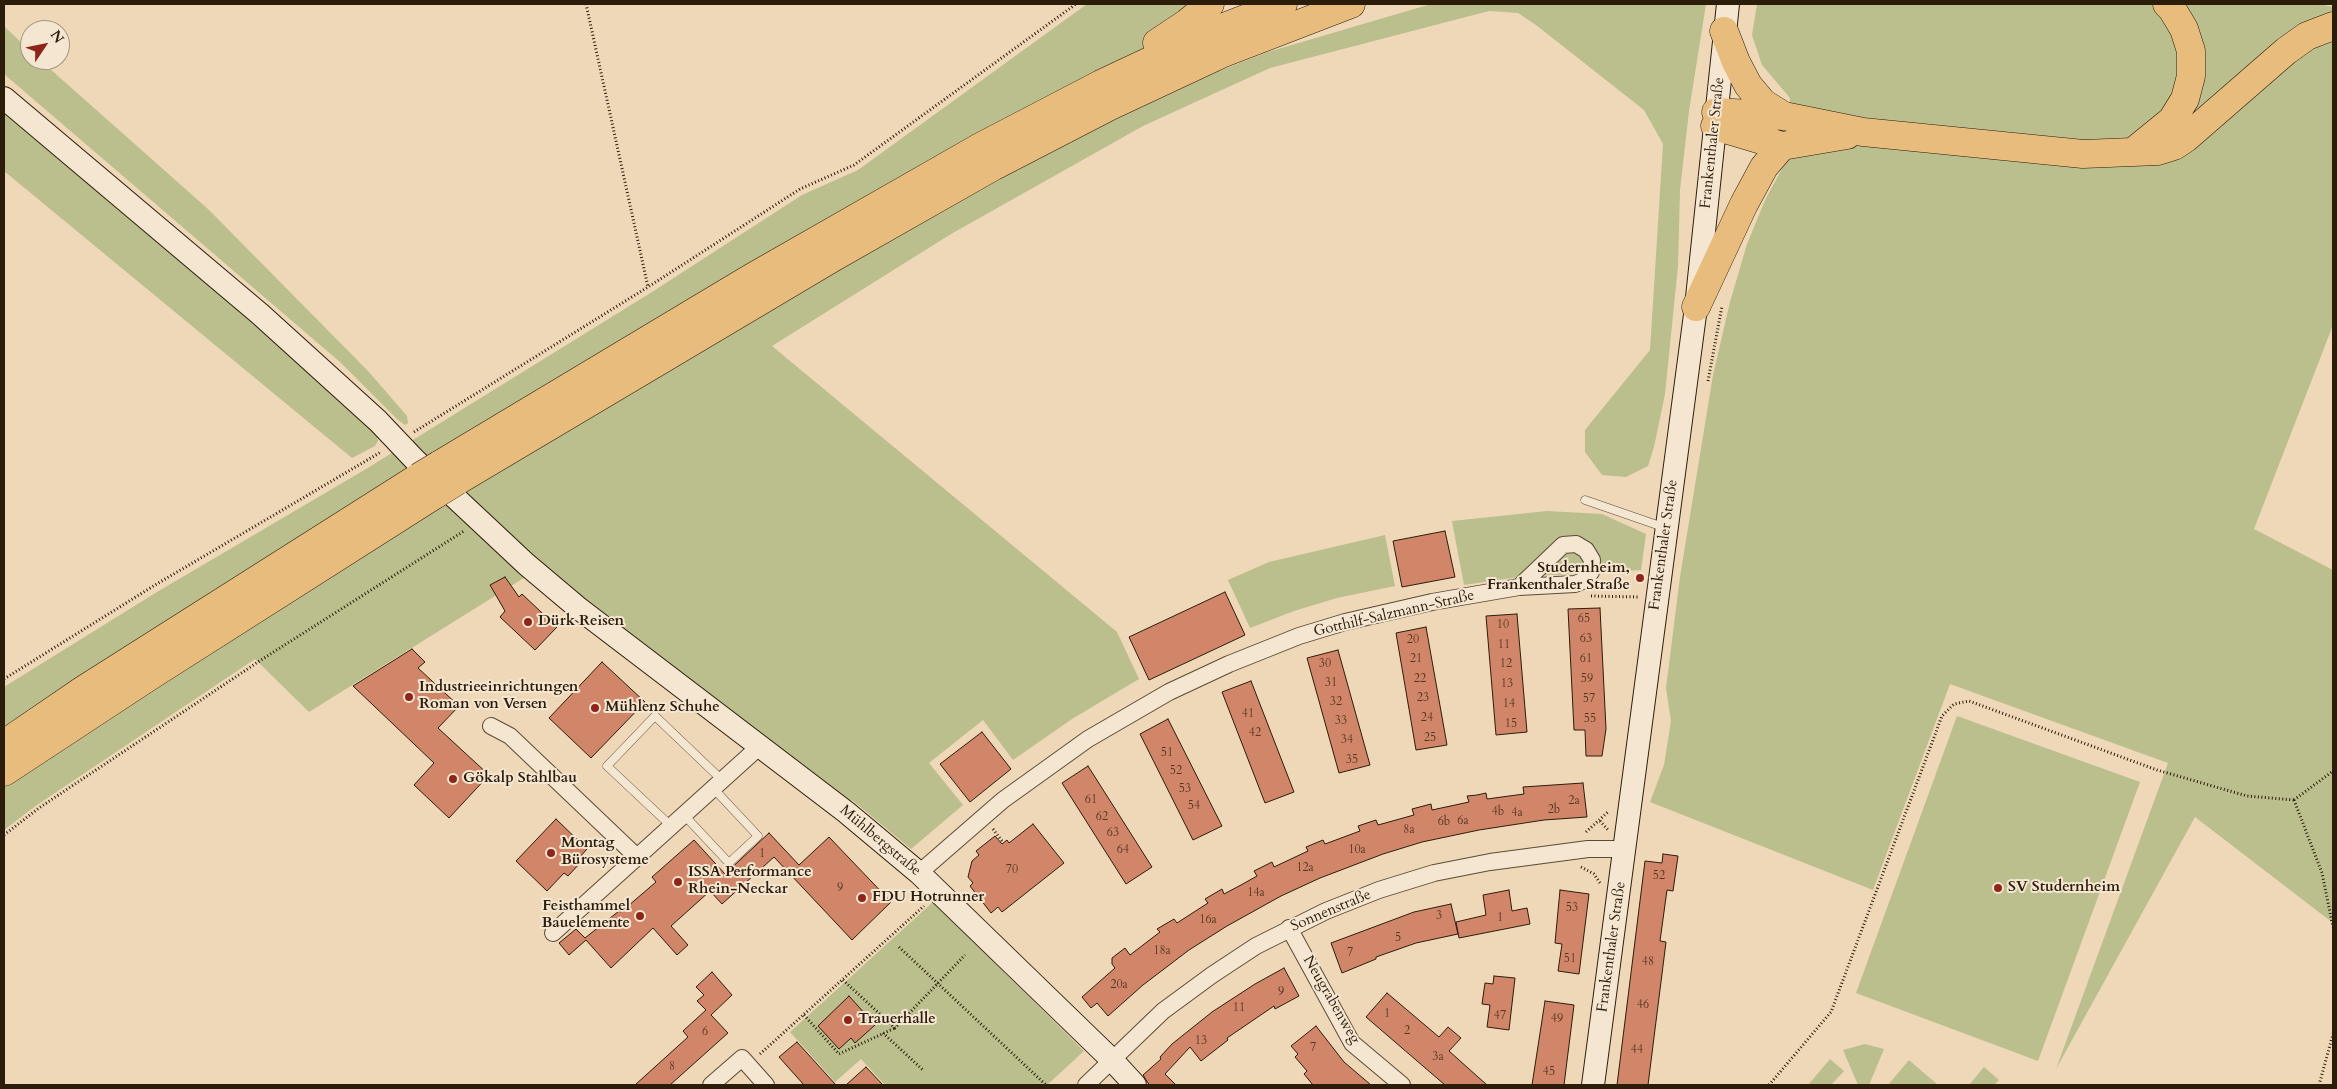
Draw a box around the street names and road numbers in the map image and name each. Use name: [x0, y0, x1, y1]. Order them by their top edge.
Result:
street label: Frankenthaler Straße: [1697, 76, 1729, 210]
street label: Frankenthaler Straße: [1646, 478, 1682, 612]
street label: Gotthilf-Salzmann-Straße: [1312, 587, 1476, 641]
street label: Mühlbergstraße: [836, 802, 924, 880]
street label: Frankenthaler Straße: [1594, 880, 1630, 1014]
street label: Sonnenstraße: [1288, 886, 1374, 936]
street label: Neugrabenweg: [1298, 953, 1364, 1047]

